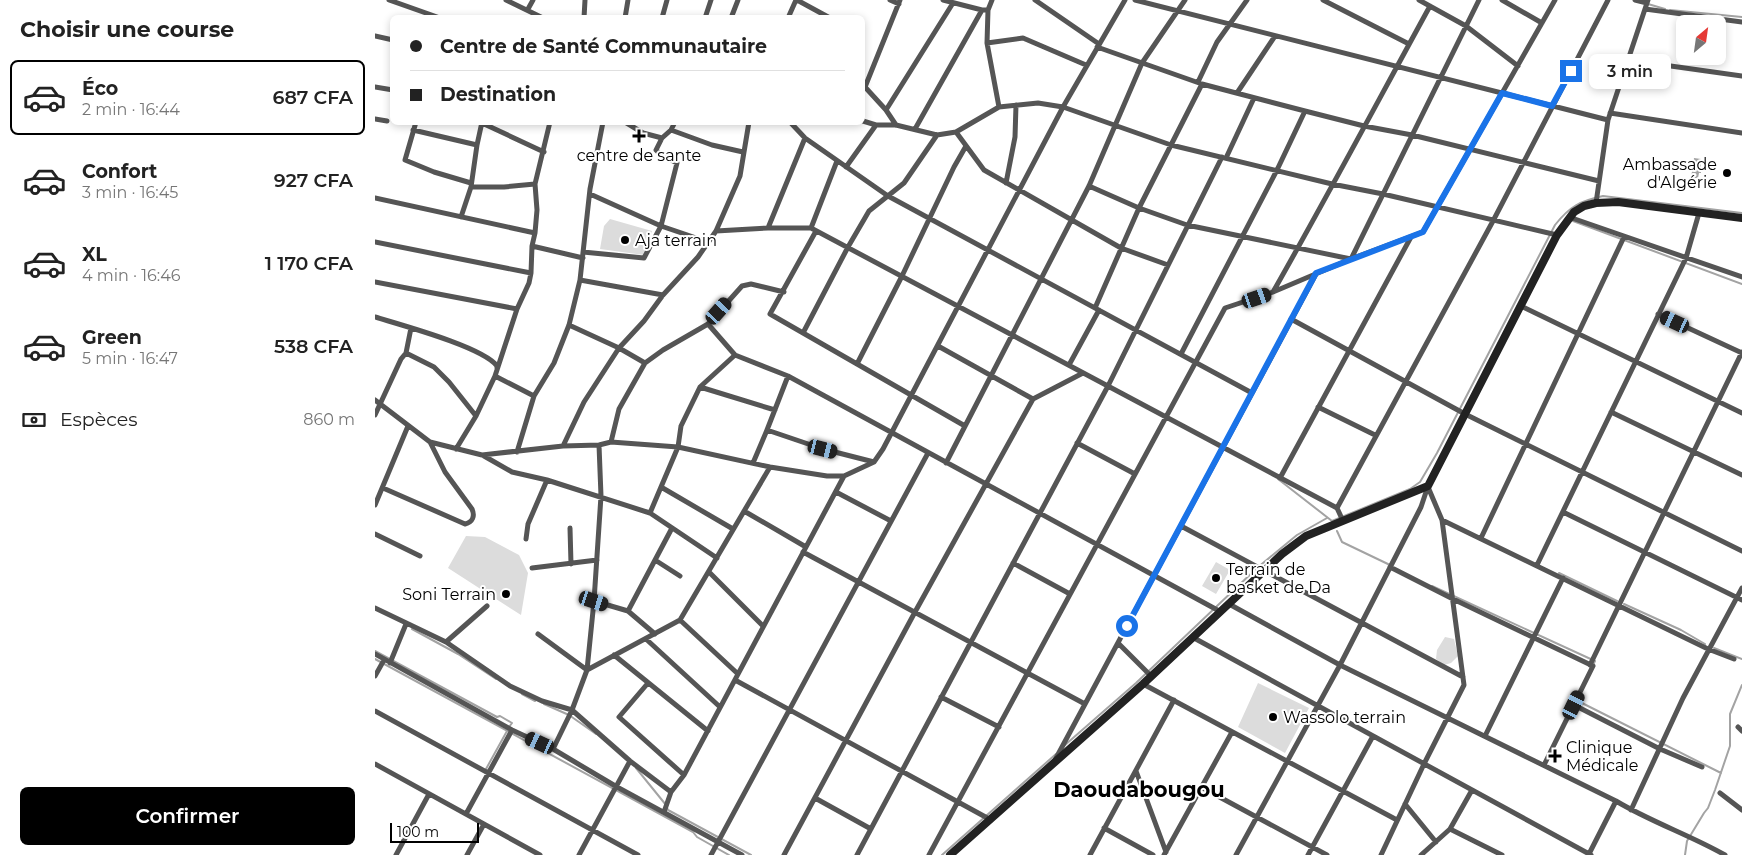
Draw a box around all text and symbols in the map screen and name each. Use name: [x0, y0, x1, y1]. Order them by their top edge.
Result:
north arrow: [1676, 15, 1726, 65]
map controls: [1676, 15, 1726, 65]
text: Choisir une course: [20, 16, 234, 43]
text: Centre de Santé Communautaire: [440, 35, 767, 58]
callout: 3 min: [1589, 54, 1671, 88]
route end: [1560, 60, 1582, 82]
text: 3 min: [1607, 62, 1653, 81]
icon: car: [22, 75, 67, 120]
text: Éco: [82, 77, 118, 100]
text: Destination: [440, 83, 556, 106]
text: 687 CFA: [273, 86, 353, 109]
text: 2 min · 16:44: [82, 100, 180, 119]
marker: centre de sante: [632, 129, 646, 143]
place label: centre de sante: [577, 146, 701, 165]
place label: Ambassade d'Algérie: [1623, 155, 1717, 192]
icon: car: [22, 158, 67, 203]
text: Confort: [82, 160, 157, 183]
marker: Ambassade d'Algérie: [1721, 167, 1733, 179]
text: 927 CFA: [274, 169, 353, 192]
text: 3 min · 16:45: [82, 183, 178, 202]
place label: Aja terrain: [635, 231, 717, 250]
marker: Aja terrain: [619, 234, 631, 246]
icon: car: [22, 241, 67, 286]
text: XL: [82, 243, 107, 266]
text: 1 170 CFA: [265, 252, 353, 275]
text: 4 min · 16:46: [82, 266, 181, 285]
car: [1240, 286, 1273, 310]
car: [703, 295, 734, 327]
car: [1658, 309, 1691, 335]
icon: car: [22, 324, 67, 369]
text: Green: [82, 326, 142, 349]
text: 538 CFA: [274, 335, 353, 358]
text: 5 min · 16:47: [82, 349, 178, 368]
icon: cash: [20, 406, 48, 434]
text: Espèces: [60, 408, 137, 431]
text: 860 m: [303, 410, 355, 429]
car: [806, 438, 839, 460]
place label: Terrain de basket de Da: [1226, 560, 1331, 597]
marker: Terrain de basket de Da: [1210, 572, 1222, 584]
place label: Soni Terrain: [402, 585, 496, 604]
marker: Soni Terrain: [500, 588, 512, 600]
car: [577, 589, 610, 613]
route start: [1116, 615, 1138, 637]
car: [1560, 688, 1587, 722]
place label: Wassolo terrain: [1283, 708, 1406, 727]
marker: Wassolo terrain: [1267, 711, 1279, 723]
car: [523, 730, 556, 756]
place label: Clinique Médicale: [1566, 738, 1639, 775]
marker: Clinique Médicale: [1548, 749, 1562, 763]
district label: Daoudabougou: [1053, 777, 1225, 802]
button: Confirmer: [20, 787, 355, 845]
scale bar: [390, 820, 479, 843]
text: 100 m: [397, 823, 439, 841]

